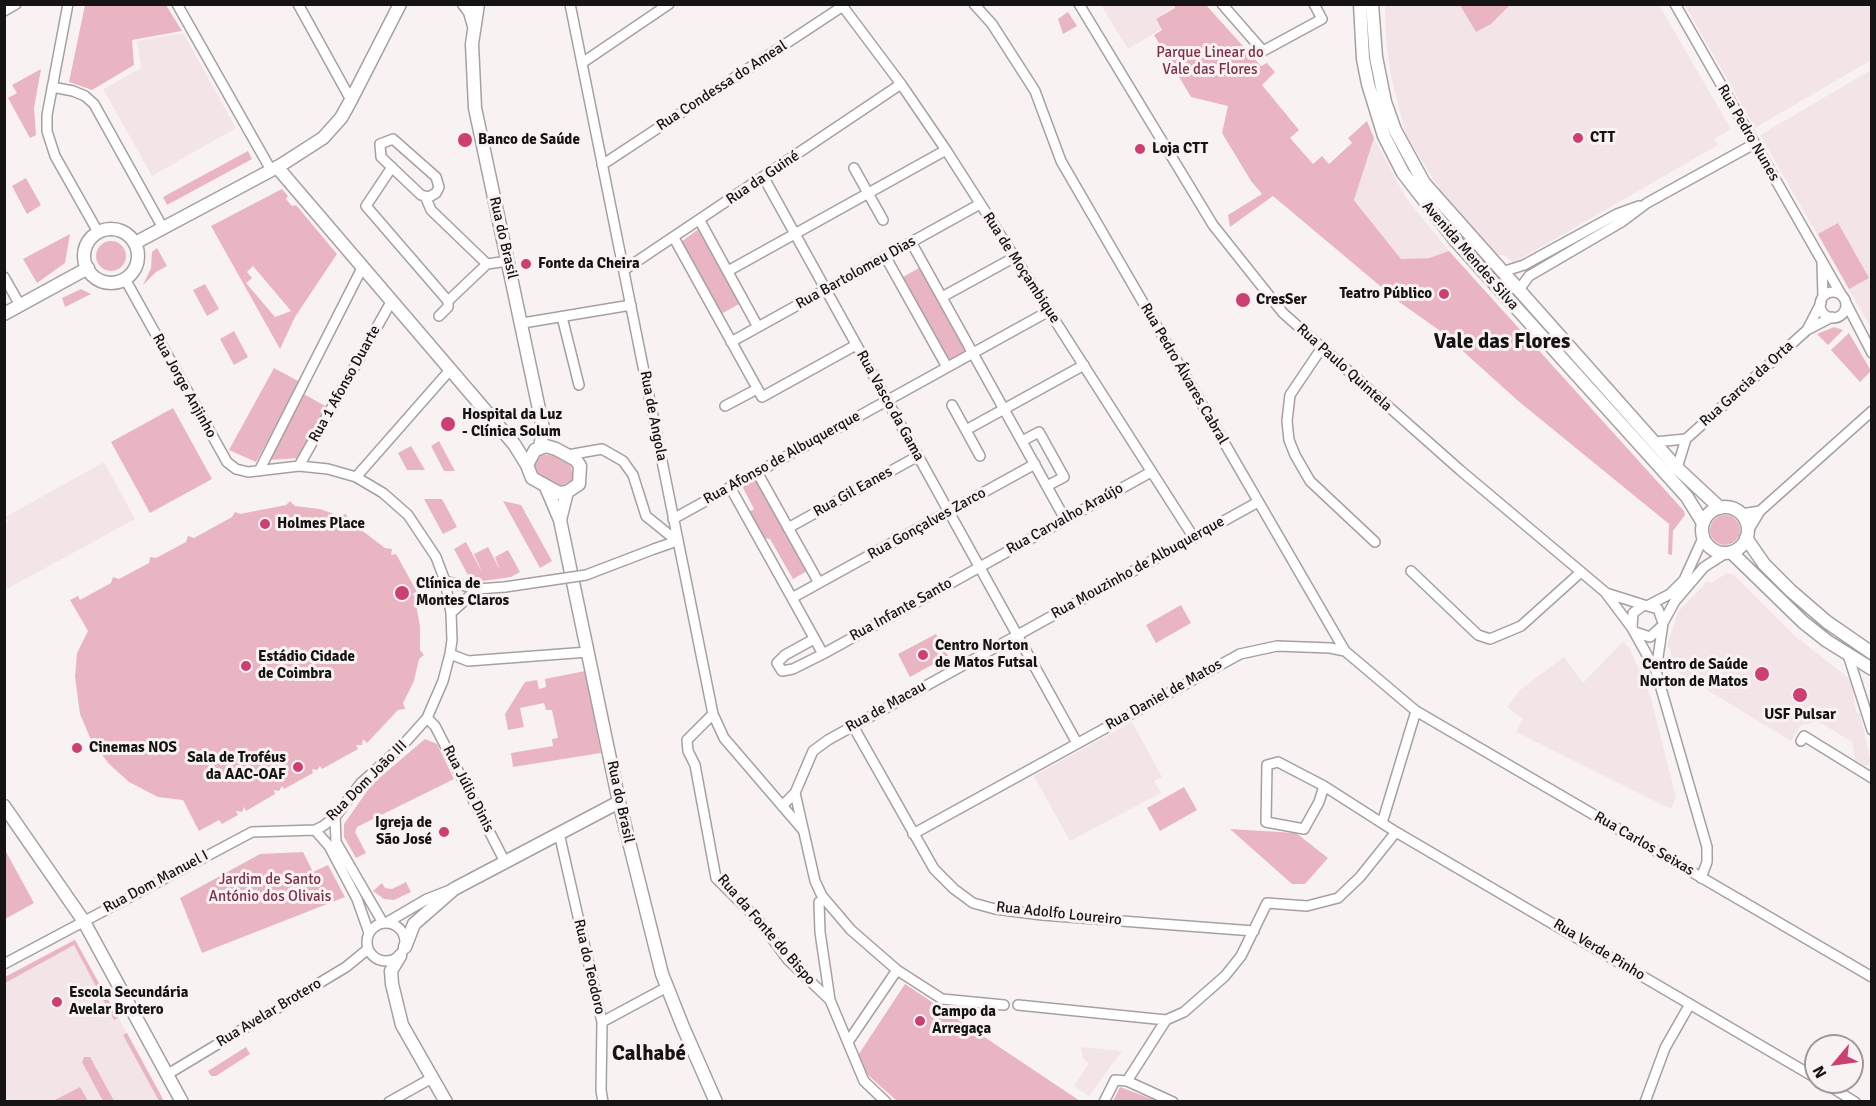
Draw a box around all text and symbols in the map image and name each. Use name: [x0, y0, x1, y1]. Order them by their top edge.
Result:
street label: Rua Condessa do Ameal: [653, 37, 791, 135]
park label: Parque Linear do Vale das Flores: [1156, 44, 1264, 79]
street label: Rua Pedro Nunes: [1713, 82, 1783, 184]
place label: CTT: [1590, 129, 1615, 147]
marker: Banco de Saúde: [456, 131, 474, 149]
place label: Banco de Saúde: [478, 131, 580, 149]
marker: CTT: [1571, 131, 1585, 145]
place label: Loja CTT: [1152, 140, 1208, 158]
marker: Loja CTT: [1133, 142, 1147, 156]
street label: Rua da Guiné: [723, 147, 803, 209]
street label: Rua do Brasil: [485, 195, 521, 281]
street label: Avenida Mendes Silva: [1418, 198, 1522, 314]
street label: Rua de Moçambique: [978, 209, 1064, 327]
street label: Rua Bartolomeu Dias: [793, 233, 919, 313]
place label: Fonte da Cheira: [538, 255, 640, 273]
marker: Fonte da Cheira: [519, 257, 533, 271]
place label: Teatro Público: [1339, 285, 1432, 303]
marker: Teatro Público: [1437, 287, 1451, 301]
marker: CresSer: [1234, 291, 1252, 309]
place label: CresSer: [1256, 291, 1307, 309]
street label: Rua Pedro Álvares Cabral: [1136, 300, 1232, 448]
street label: Rua Paulo Quintela: [1293, 321, 1395, 415]
street label: Rua 1 Afonso Duarte: [305, 323, 385, 445]
district label: Vale das Flores: [1434, 329, 1570, 355]
street label: Rua Jorge Anjinho: [148, 331, 220, 441]
street label: Rua Garcia da Orta: [1696, 337, 1798, 431]
street label: Rua Vasco da Gama: [852, 348, 928, 464]
street label: Rua de Angola: [635, 369, 671, 463]
place label: Hospital da Luz - Clínica Solum: [462, 406, 562, 441]
street label: Rua Afonso de Albuquerque: [701, 407, 863, 509]
marker: Hospital da Luz - Clínica Solum: [439, 415, 457, 433]
street label: Rua Gil Eanes: [810, 463, 896, 521]
street label: Rua Carvalho Araújo: [1003, 479, 1127, 559]
street label: Rua Gonçalves Zarco: [865, 484, 989, 564]
street label: Rua Mouzinho de Albuquerque: [1048, 513, 1228, 623]
place label: Holmes Place: [277, 515, 365, 533]
marker: Holmes Place: [258, 517, 272, 531]
street label: Rua Infante Santo: [847, 574, 955, 646]
place label: Clínica de Montes Claros: [416, 575, 509, 610]
marker: Clínica de Montes Claros: [393, 584, 411, 602]
place label: Centro Norton de Matos Futsal: [935, 637, 1038, 672]
place label: Estádio Cidade de Coimbra: [258, 648, 355, 683]
marker: Centro Norton de Matos Futsal: [916, 648, 930, 662]
street label: Rua Daniel de Matos: [1103, 656, 1225, 734]
place label: Centro de Saúde Norton de Matos: [1639, 656, 1748, 691]
marker: Estádio Cidade de Coimbra: [239, 659, 253, 673]
marker: Centro de Saúde Norton de Matos: [1753, 665, 1771, 683]
street label: Rua de Macau: [843, 678, 929, 736]
marker: USF Pulsar: [1791, 686, 1809, 704]
place label: USF Pulsar: [1764, 706, 1836, 724]
street label: Rua Dom João III: [323, 737, 411, 825]
place label: Cinemas NOS: [89, 739, 177, 757]
marker: Cinemas NOS: [70, 741, 84, 755]
street label: Rua Júlio Dinis: [438, 743, 498, 835]
place label: Sala de Troféus da AAC-OAF: [187, 749, 286, 784]
street label: Rua do Brasil: [602, 759, 638, 845]
marker: Sala de Troféus da AAC-OAF: [291, 760, 305, 774]
street label: Rua Carlos Seixas: [1591, 808, 1697, 880]
place label: Igreja de São José: [375, 814, 432, 849]
marker: Igreja de São José: [437, 825, 451, 839]
street label: Rua Dom Manuel I: [100, 847, 212, 917]
park label: Jardim de Santo António dos Olivais: [209, 871, 331, 906]
street label: Rua da Fonte do Bispo: [713, 871, 819, 989]
street label: Rua Adolfo Loureiro: [995, 898, 1123, 930]
street label: Rua Verde Pinho: [1550, 915, 1648, 985]
street label: Rua do Teodoro: [569, 918, 609, 1016]
street label: Rua Avelar Brotero: [213, 975, 325, 1051]
place label: Escola Secundária Avelar Brotero: [69, 984, 188, 1019]
marker: Escola Secundária Avelar Brotero: [50, 995, 64, 1009]
place label: Campo da Arregaça: [932, 1003, 996, 1038]
marker: Campo da Arregaça: [913, 1014, 927, 1028]
north arrow: [1804, 1034, 1864, 1094]
district label: Calhabé: [612, 1041, 686, 1067]
text: N: [1809, 1062, 1831, 1081]

